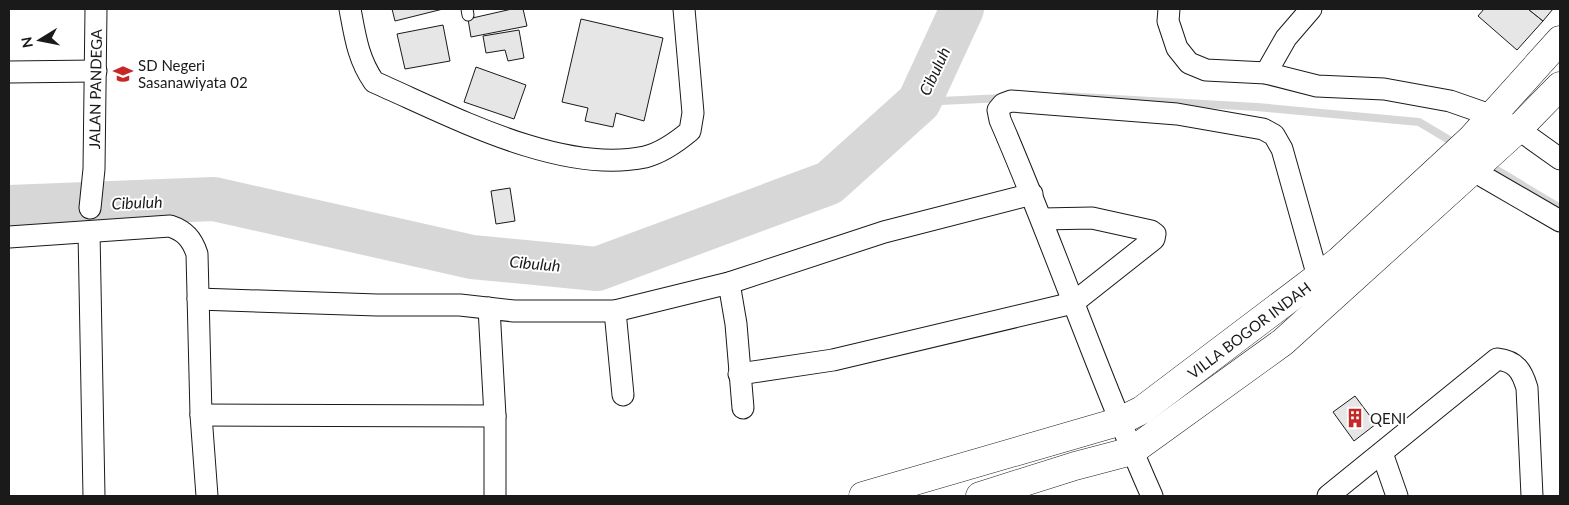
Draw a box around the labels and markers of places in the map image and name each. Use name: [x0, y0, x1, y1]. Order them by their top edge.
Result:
place label: SD Negeri Sasanawiyata 02: [138, 56, 248, 91]
school or university icon: SD Negeri Sasanawiyata 02: [112, 63, 134, 85]
building icon: QENI: [1344, 407, 1366, 429]
place label: QENI: [1370, 409, 1406, 427]

